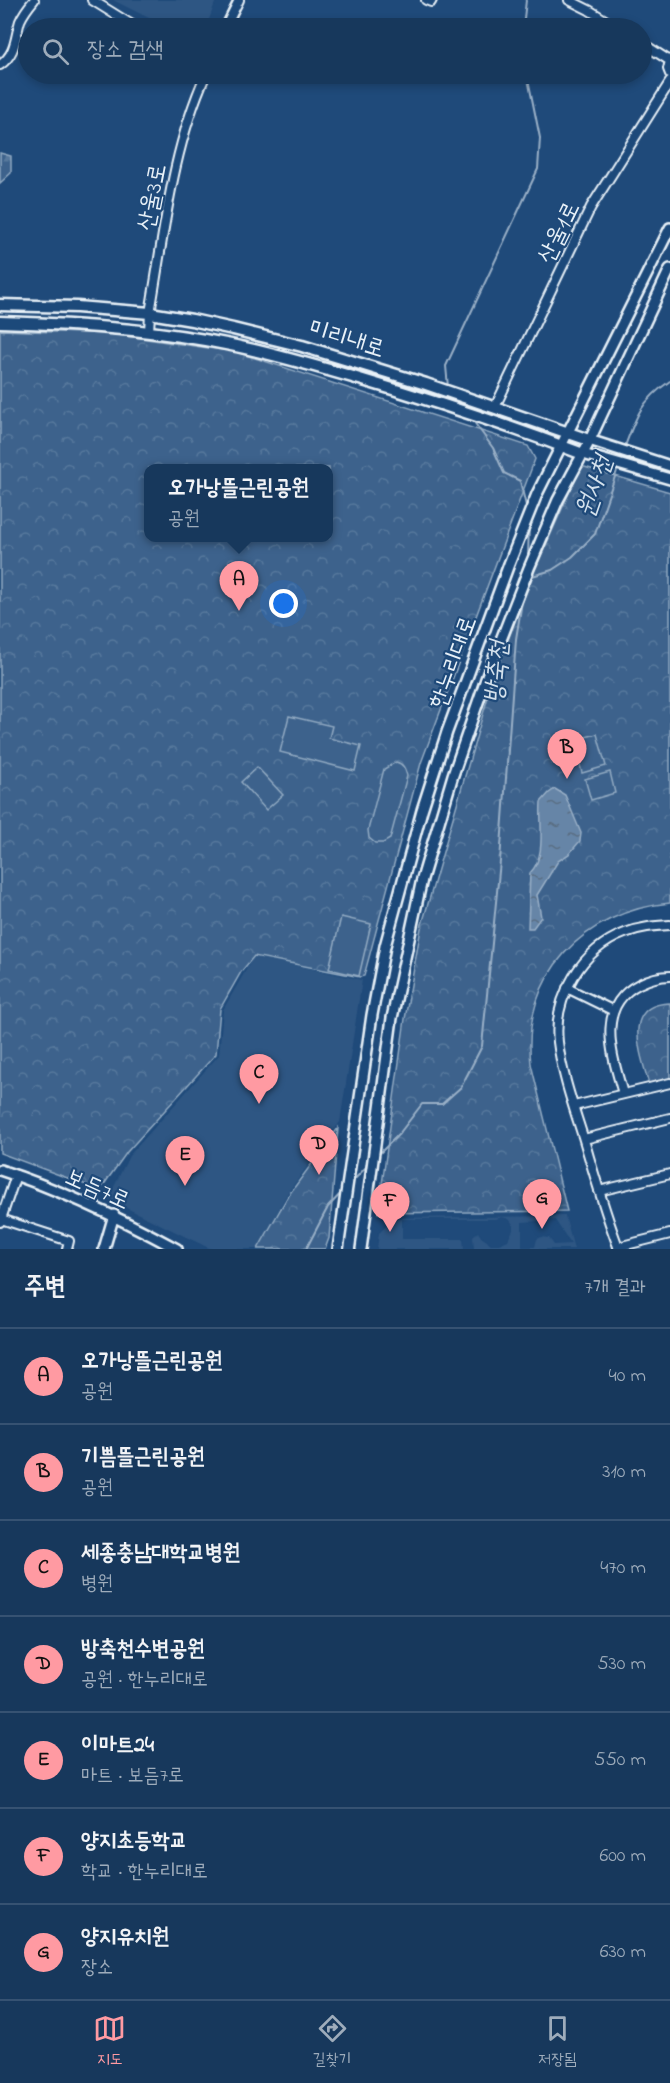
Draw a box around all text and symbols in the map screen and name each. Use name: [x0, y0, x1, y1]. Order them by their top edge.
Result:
search box: [18, 18, 652, 84]
icon: search: [39, 35, 72, 68]
text: 장소 검색: [87, 35, 163, 67]
street label: 산울3로: [130, 161, 177, 234]
street label: 산울1로: [530, 196, 590, 270]
street label: 미리내로: [304, 312, 388, 368]
water label: 원사천: [568, 448, 625, 523]
popup: [144, 464, 333, 542]
text: 오가낭뜰근린공원: [168, 473, 309, 505]
text: 공원: [168, 505, 200, 534]
pin: A: [220, 562, 258, 611]
your location: [269, 589, 298, 618]
street label: 한누리대로: [421, 612, 487, 714]
water label: 방축천: [476, 636, 520, 705]
pin: B: [548, 730, 586, 779]
pin: C: [240, 1054, 278, 1104]
pin: D: [300, 1126, 338, 1175]
pin: E: [166, 1136, 204, 1186]
street label: 보듬7로: [59, 1161, 135, 1220]
pin: G: [522, 1180, 562, 1229]
pin: F: [370, 1182, 410, 1232]
text: 주변: [24, 1269, 66, 1307]
text: 7개 결과: [584, 1274, 646, 1303]
text: 오가낭뜰근린공원: [81, 1346, 223, 1378]
text: A: [37, 1362, 50, 1391]
text: 40 m: [609, 1362, 646, 1391]
text: 공원: [81, 1378, 113, 1407]
text: 기쁨뜰근린공원: [81, 1442, 205, 1474]
text: B: [37, 1458, 50, 1487]
text: 310 m: [602, 1458, 646, 1487]
text: 공원: [81, 1474, 113, 1503]
text: 세종충남대학교병원: [81, 1538, 240, 1570]
text: C: [38, 1554, 49, 1583]
text: 470 m: [600, 1554, 646, 1583]
text: 병원: [81, 1570, 113, 1599]
text: 방축천수변공원: [81, 1634, 205, 1666]
text: D: [36, 1650, 51, 1679]
text: 530 m: [597, 1650, 646, 1679]
text: 공원 · 한누리대로: [81, 1666, 208, 1695]
text: 이마트24: [81, 1730, 154, 1762]
text: E: [37, 1746, 50, 1775]
text: 550 m: [594, 1746, 646, 1775]
text: 마트 · 보듬7로: [81, 1762, 184, 1791]
text: 양지초등학교: [81, 1826, 187, 1858]
text: F: [37, 1842, 50, 1871]
text: 600 m: [599, 1842, 646, 1871]
text: 학교 · 한누리대로: [81, 1858, 208, 1887]
text: 양지유치원: [81, 1922, 170, 1954]
text: G: [37, 1938, 50, 1967]
text: 630 m: [600, 1938, 646, 1967]
text: 장소: [81, 1954, 113, 1983]
tab: 지도: [93, 2012, 126, 2072]
tab: 길찾기: [313, 2012, 351, 2072]
tab: 저장됨: [538, 2012, 577, 2072]

